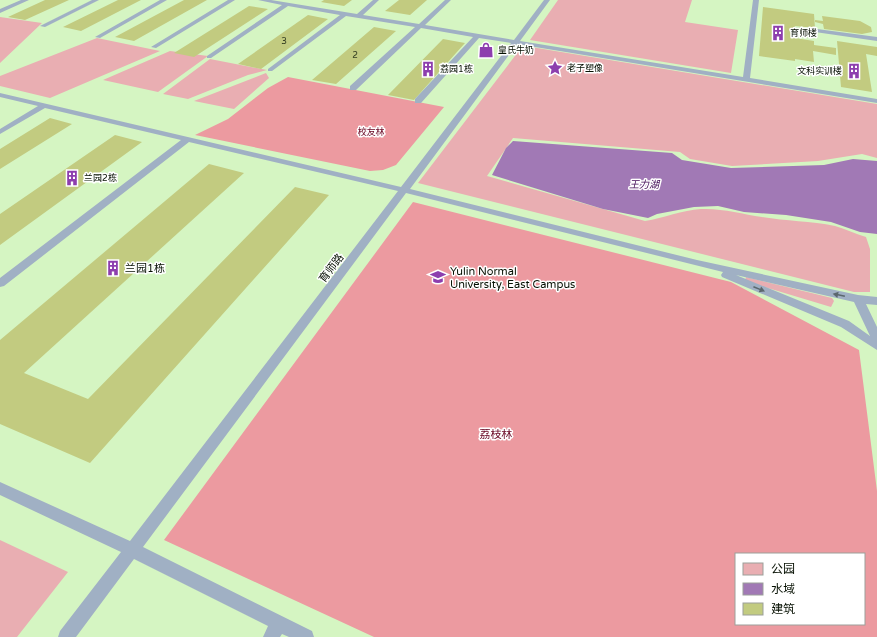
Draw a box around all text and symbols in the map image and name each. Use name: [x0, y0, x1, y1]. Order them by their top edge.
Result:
building icon: 育师楼: [769, 24, 787, 42]
place label: 育师楼: [790, 28, 817, 39]
house number: 3: [281, 36, 287, 47]
shop icon: 皇氏牛奶: [477, 41, 495, 59]
place label: 皇氏牛奶: [498, 44, 534, 56]
house number: 2: [352, 50, 358, 61]
place icon: 老子塑像: [546, 59, 564, 77]
building icon: 荔园1栋: [419, 60, 437, 78]
building icon: 文科实训楼: [845, 62, 863, 80]
place label: 荔园1栋: [440, 63, 473, 75]
place label: 老子塑像: [567, 63, 603, 74]
place label: 文科实训楼: [797, 66, 842, 77]
park label: 校友林: [357, 126, 385, 138]
building icon: 兰园2栋: [63, 169, 81, 187]
place label: 兰园2栋: [84, 172, 117, 184]
water label: 王力湖: [629, 179, 661, 191]
street label: 育师路: [316, 251, 347, 285]
building icon: 兰园1栋: [104, 259, 122, 277]
place label: 兰园1栋: [125, 262, 165, 275]
place label: Yulin Normal University, East Campus: [450, 265, 575, 291]
school or university icon: Yulin Normal University, East Campus: [429, 268, 447, 286]
one-way arrow: [754, 286, 765, 292]
one-way arrow: [832, 291, 845, 297]
park label: 荔枝林: [480, 428, 513, 441]
legend: [735, 553, 865, 625]
text: 公园: [771, 562, 795, 576]
text: 水域: [771, 582, 795, 596]
text: 建筑: [771, 602, 795, 616]

